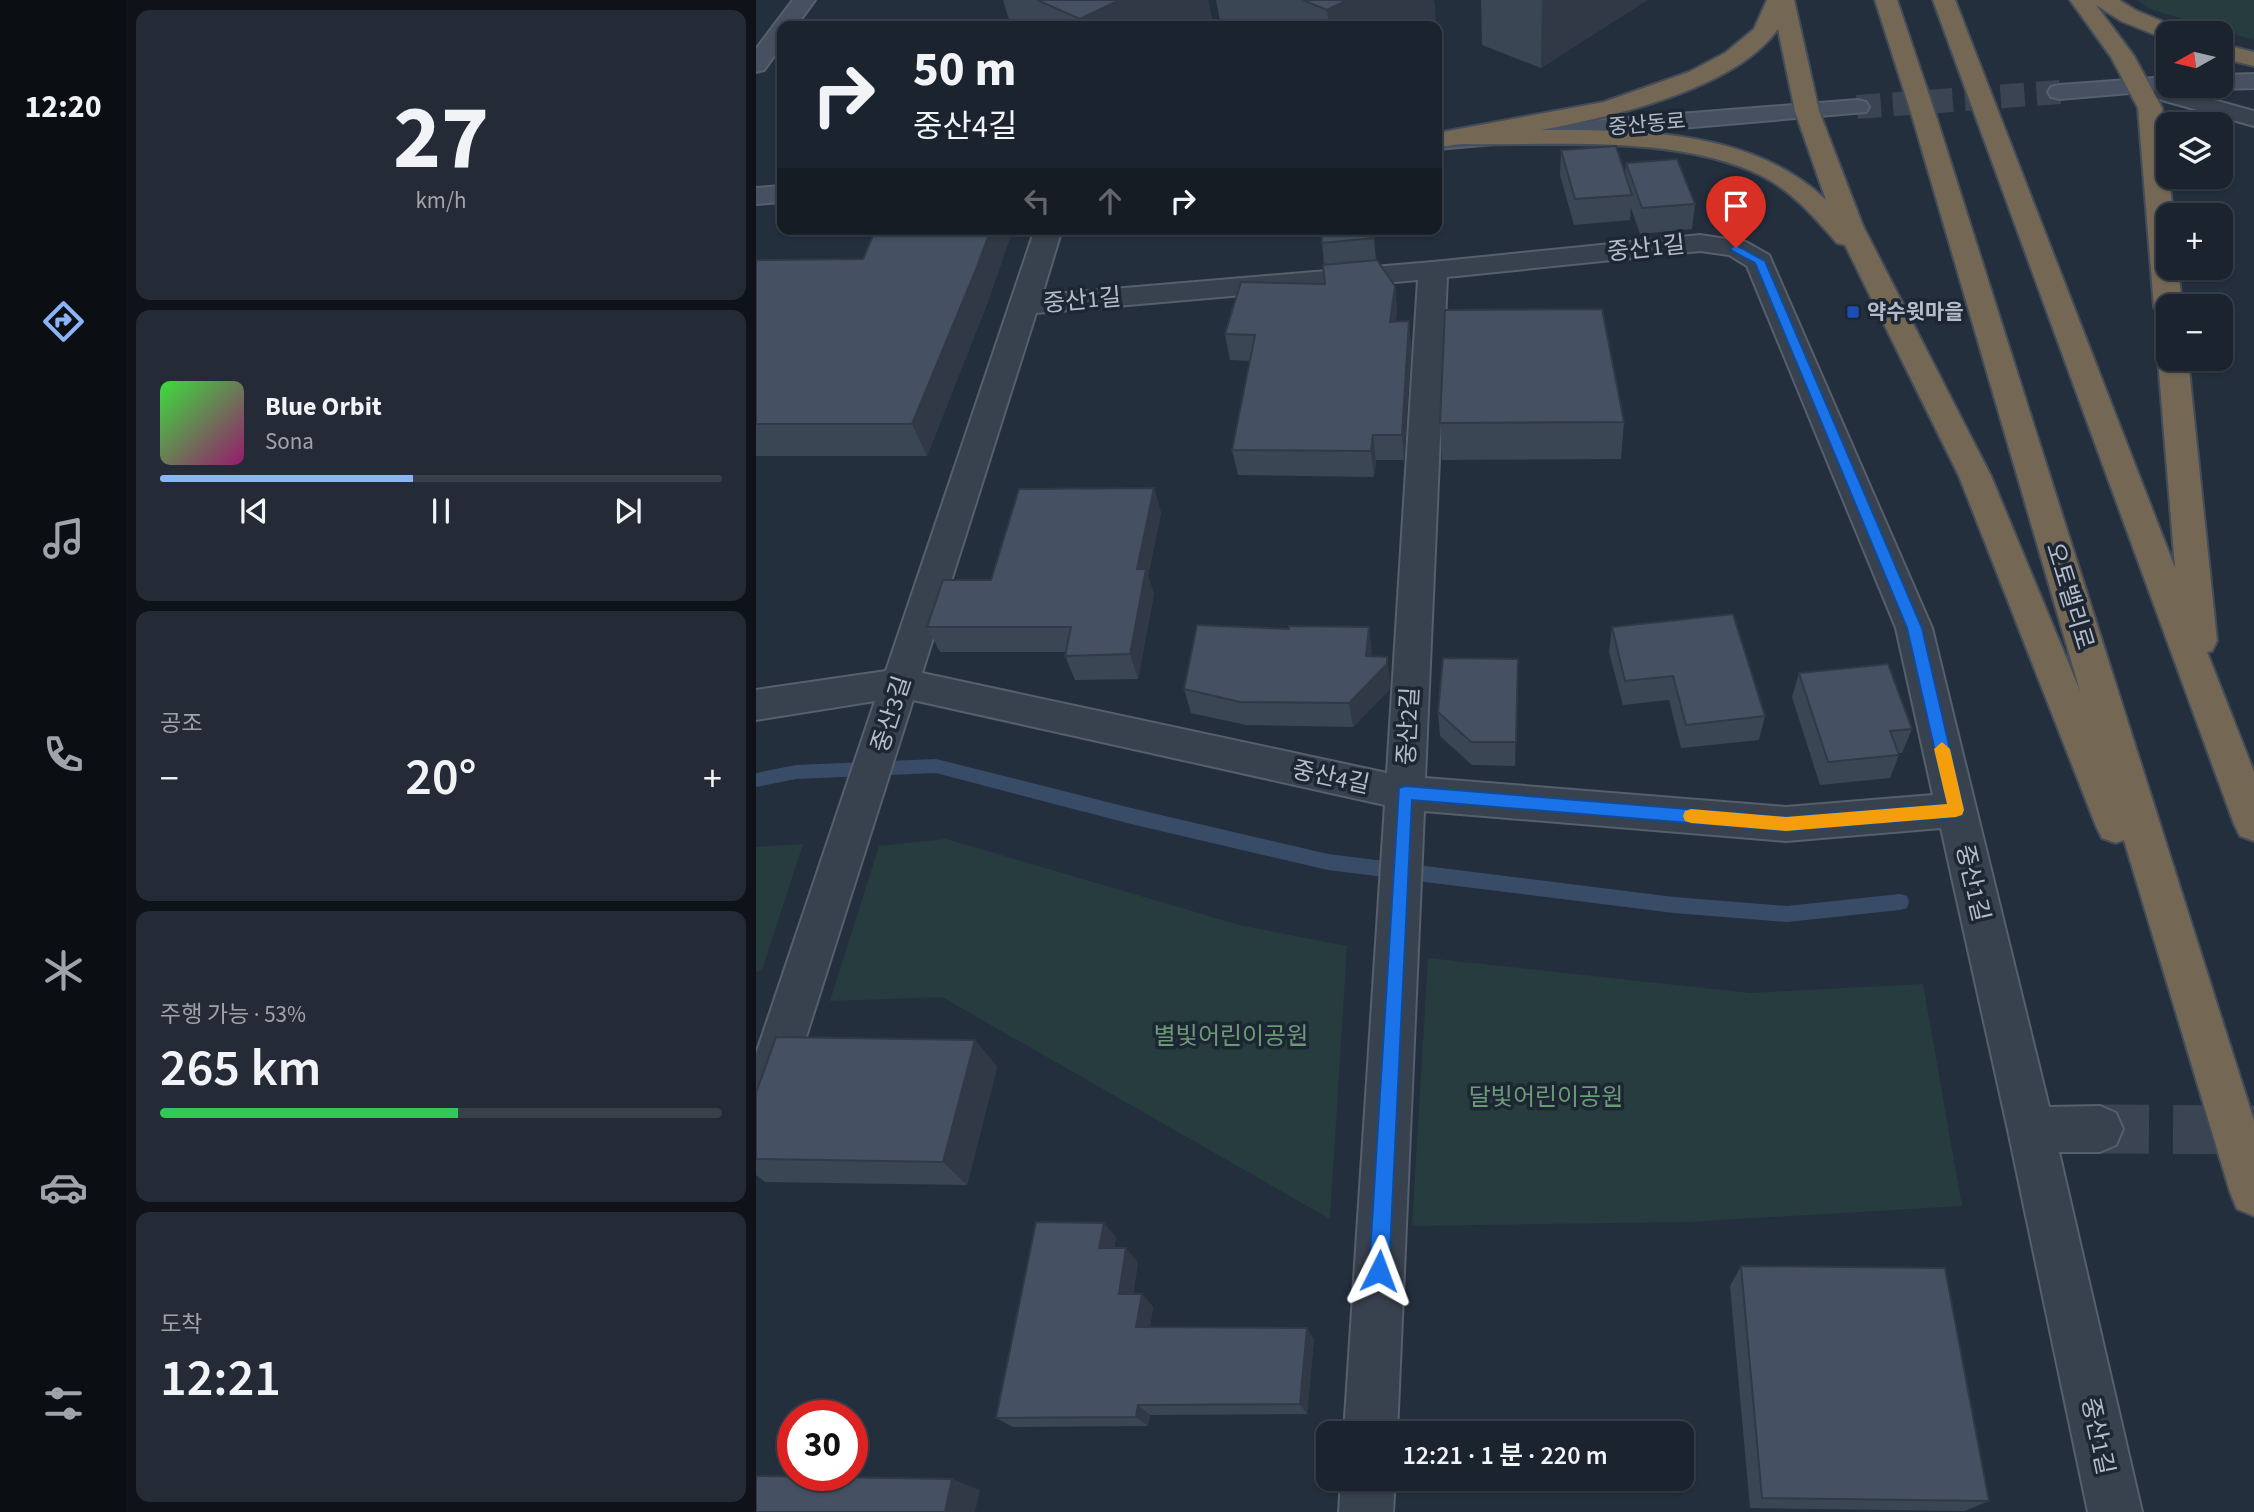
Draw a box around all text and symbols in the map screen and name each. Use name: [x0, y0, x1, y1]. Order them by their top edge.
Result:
north arrow: [2156, 21, 2233, 98]
map controls: [2156, 21, 2233, 371]
text: 50 m: [913, 35, 1017, 105]
icon: right: [798, 49, 889, 140]
text: 27: [393, 74, 489, 203]
text: 12:20: [24, 84, 102, 130]
text: 중산4길: [913, 104, 1017, 150]
street label: 중산동로: [1607, 106, 1687, 142]
button: layers: [2156, 112, 2233, 189]
pin: [1706, 176, 1766, 248]
icon: left: [1018, 182, 1056, 220]
icon: ahead: [1091, 182, 1129, 220]
icon: right: [1164, 182, 1202, 220]
text: km/h: [415, 184, 467, 217]
icon: arrive: [1717, 187, 1755, 225]
button: +: [2156, 203, 2233, 280]
street label: 중산1길: [1605, 227, 1687, 270]
street label: 중산1길: [1042, 280, 1123, 321]
button: −: [2156, 294, 2233, 371]
icon: directions: [39, 297, 88, 346]
place label: 약수윗마을: [1867, 297, 1964, 327]
marker: 약수윗마을: [1845, 304, 1861, 320]
text: Blue Orbit: [265, 388, 382, 425]
text: Sona: [265, 425, 314, 458]
icon: previous: [235, 492, 273, 530]
icon: pause: [422, 492, 460, 530]
icon: next: [609, 492, 647, 530]
icon: music: [39, 514, 88, 563]
street label: 오토밸리로: [2037, 538, 2102, 654]
street label: 중산3길: [863, 672, 920, 757]
street label: 중산2길: [1389, 686, 1428, 766]
text: 공조: [160, 707, 202, 740]
icon: phone: [39, 730, 88, 779]
text: 20°: [405, 741, 477, 815]
text: −: [160, 752, 179, 806]
text: +: [703, 752, 722, 806]
street label: 중산4길: [1289, 752, 1373, 803]
street label: 중산1길: [1947, 841, 1998, 925]
icon: climate: [39, 946, 88, 995]
text: 주행 가능 · 53%: [160, 998, 306, 1031]
park label: 별빛어린이공원: [1154, 1019, 1308, 1054]
text: 265 km: [160, 1032, 321, 1106]
park label: 달빛어린이공원: [1469, 1080, 1623, 1115]
icon: car: [39, 1163, 88, 1212]
position arrow: [1342, 1234, 1416, 1308]
text: 도착: [160, 1308, 202, 1341]
text: 12:21: [160, 1342, 281, 1416]
icon: filters: [39, 1379, 88, 1428]
street label: 중산1길: [2072, 1394, 2123, 1478]
speed limit sign: 30: [777, 1400, 868, 1491]
text: 12:21 · 1 분 · 220 m: [1402, 1437, 1608, 1474]

